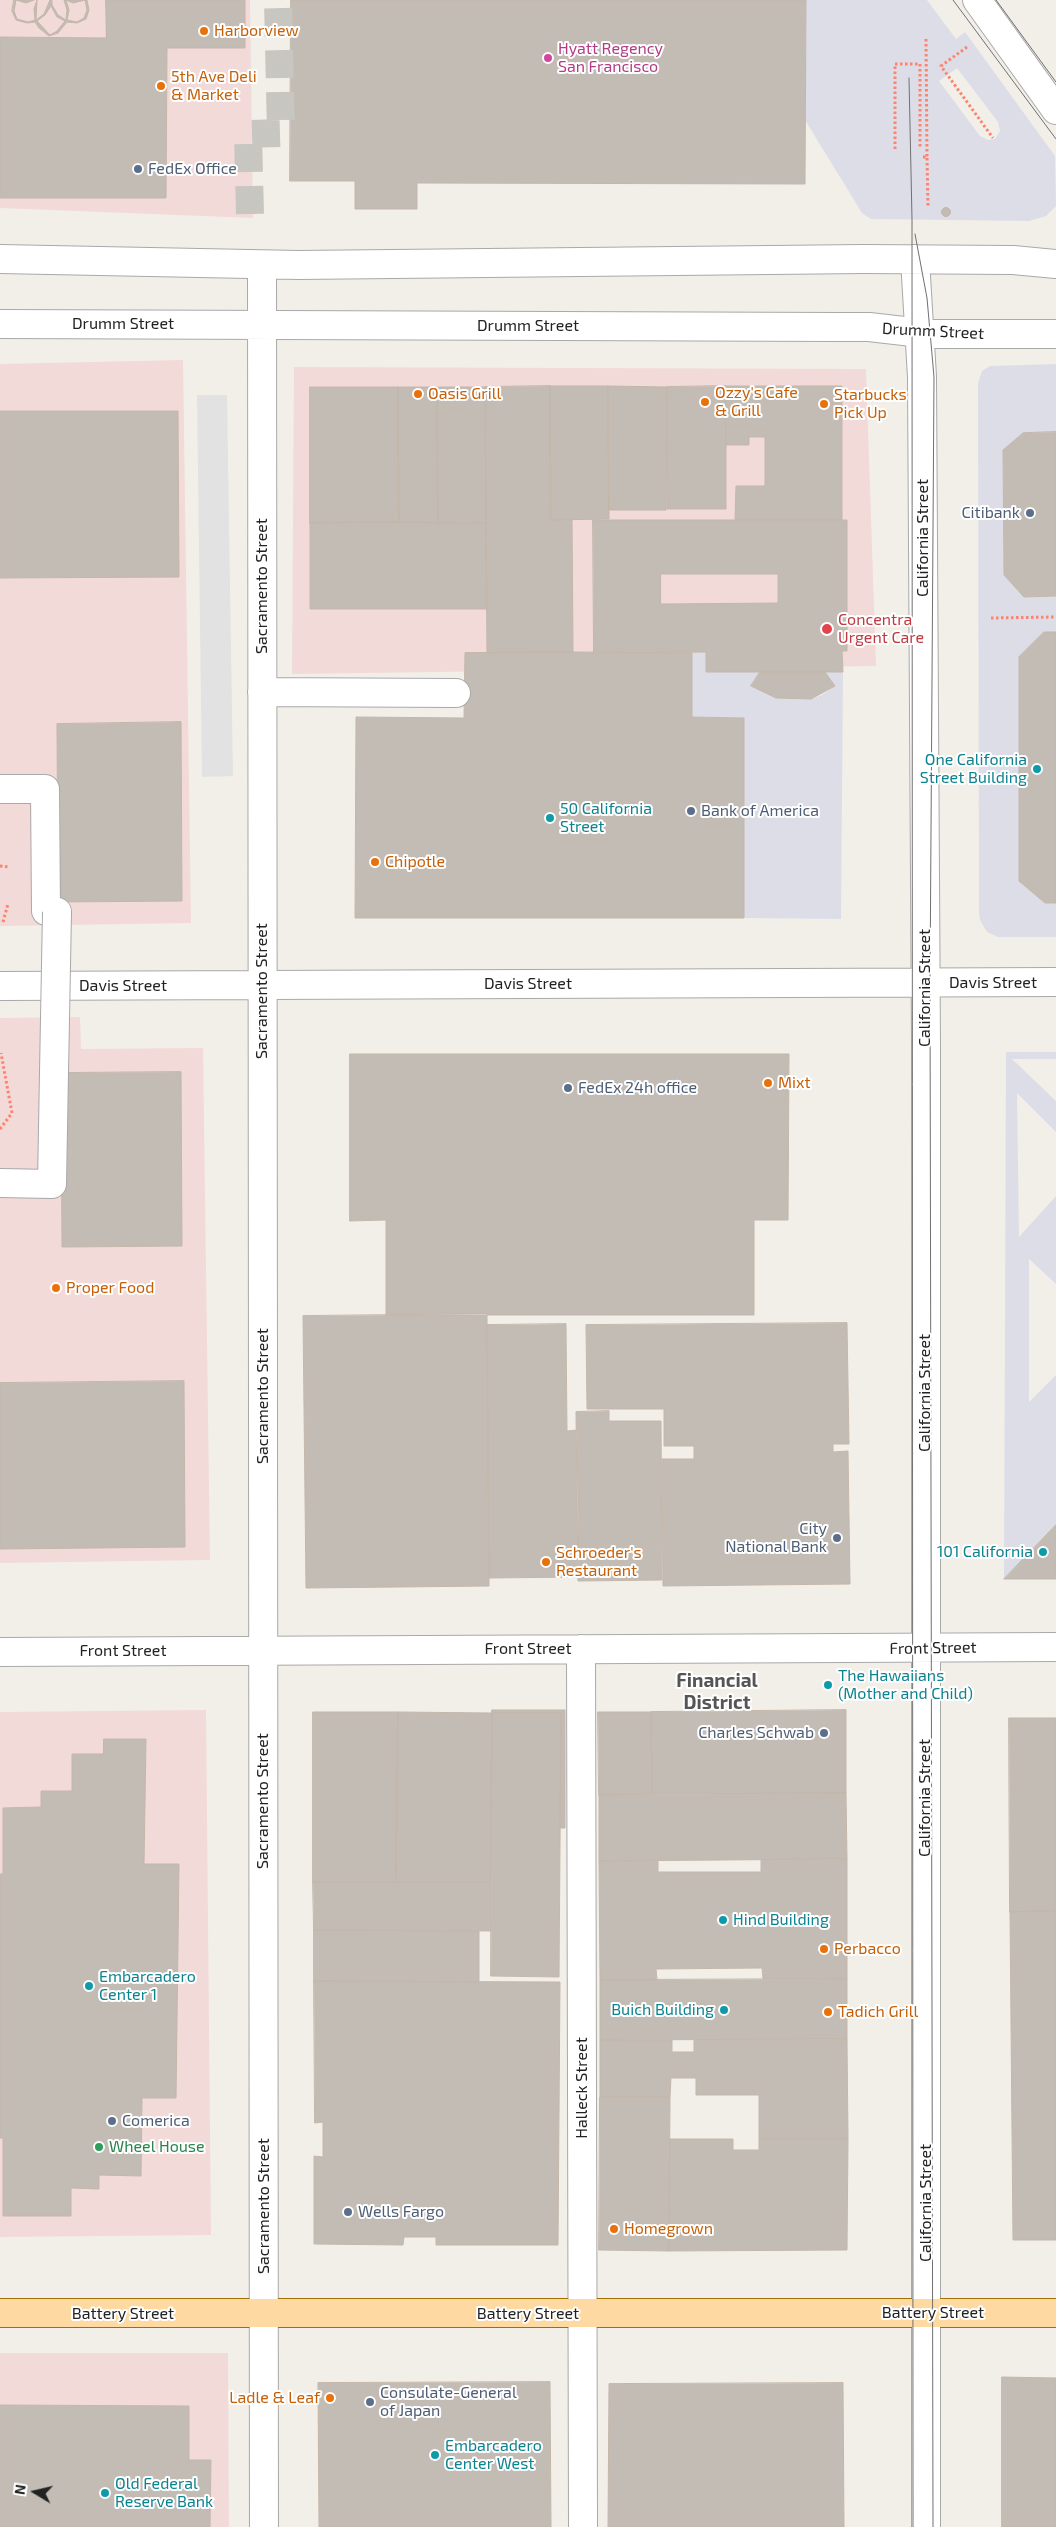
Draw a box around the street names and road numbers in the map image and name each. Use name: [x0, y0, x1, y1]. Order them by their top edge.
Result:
street label: Drumm Street: [72, 314, 174, 334]
street label: Drumm Street: [477, 316, 579, 336]
street label: Drumm Street: [881, 319, 985, 343]
street label: California Street: [913, 479, 933, 597]
street label: Sacramento Street: [252, 518, 272, 654]
street label: Sacramento Street: [252, 923, 272, 1059]
street label: California Street: [915, 929, 935, 1047]
street label: Davis Street: [949, 973, 1037, 993]
street label: Davis Street: [484, 974, 572, 994]
street label: Davis Street: [79, 976, 167, 996]
street label: Sacramento Street: [253, 1328, 273, 1464]
street label: California Street: [915, 1334, 935, 1452]
street label: Front Street: [889, 1638, 977, 1658]
street label: Front Street: [484, 1639, 572, 1659]
street label: Front Street: [79, 1641, 167, 1661]
street label: Sacramento Street: [253, 1733, 273, 1869]
street label: California Street: [915, 1739, 935, 1857]
street label: Halleck Street: [572, 2037, 592, 2139]
street label: Sacramento Street: [254, 2138, 274, 2274]
street label: California Street: [916, 2144, 936, 2262]
street label: Battery Street: [882, 2303, 984, 2323]
street label: Battery Street: [72, 2304, 174, 2324]
street label: Battery Street: [477, 2304, 579, 2324]

